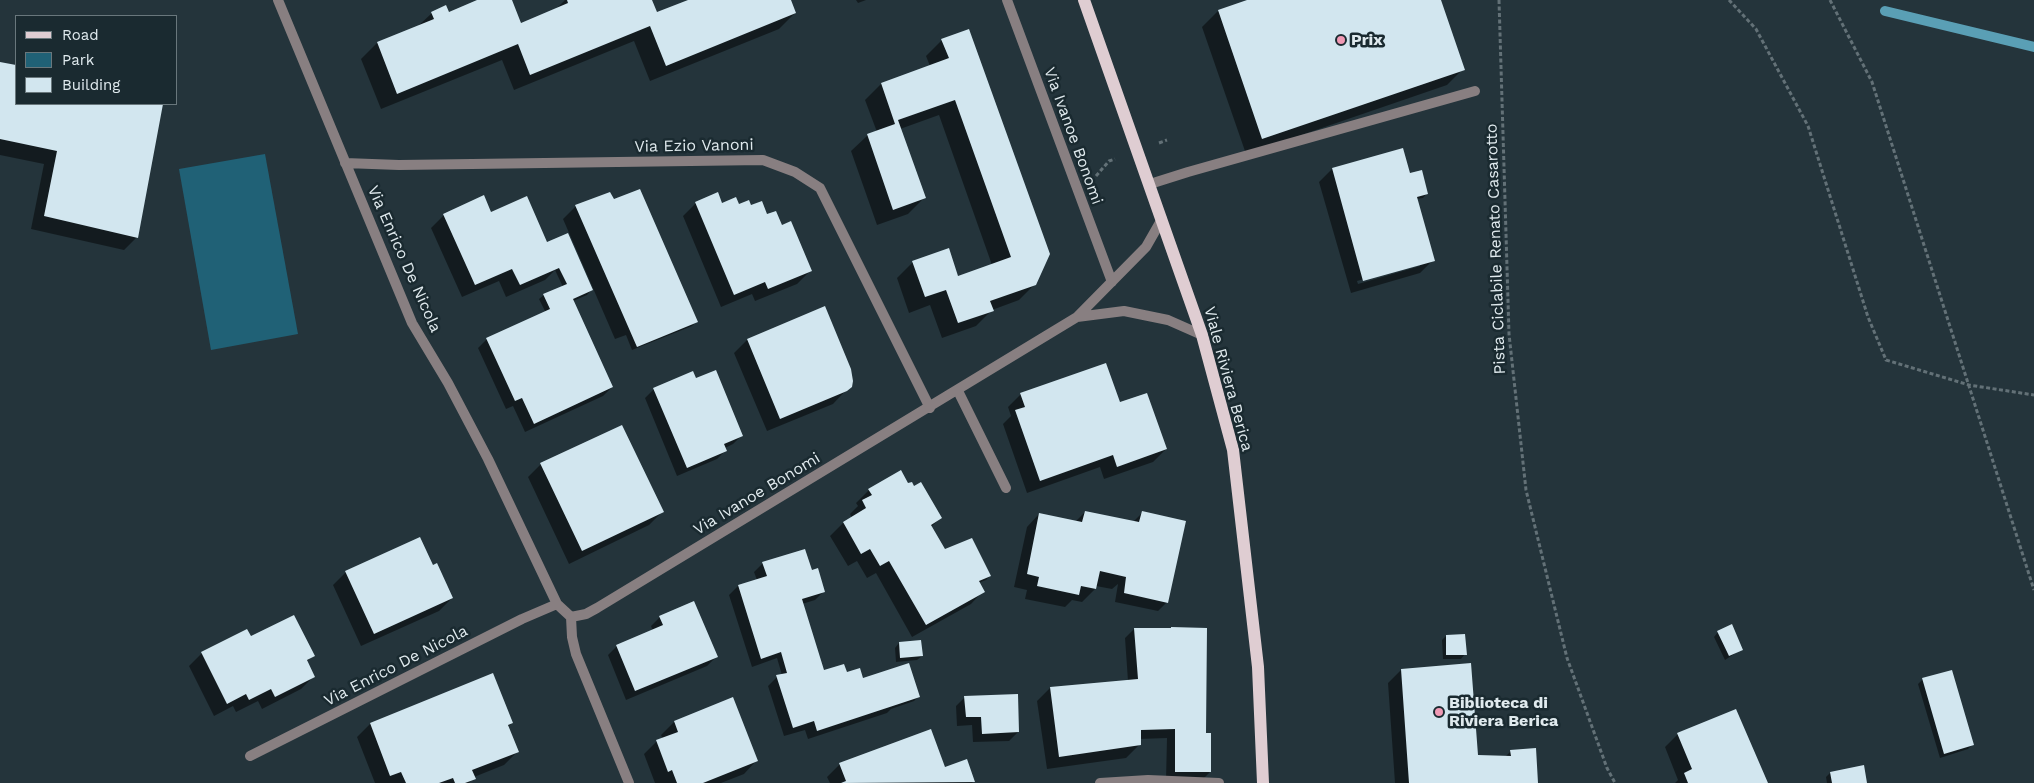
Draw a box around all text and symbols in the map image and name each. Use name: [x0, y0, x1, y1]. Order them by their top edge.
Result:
legend: [15, 15, 178, 105]
text: Road: [62, 26, 99, 44]
place label: Prix: [1351, 30, 1383, 50]
marker: Prix: [1335, 34, 1347, 46]
text: Park: [62, 51, 94, 69]
street label: Via Ivanoe Bonomi: [1039, 65, 1107, 207]
text: Building: [62, 76, 120, 94]
street label: Pista Ciclabile Renato Casarotto: [1482, 123, 1510, 375]
street label: Via Ezio Vanoni: [634, 135, 754, 157]
street label: Via Enrico De Nicola: [363, 183, 445, 335]
street label: Viale Riviera Berica: [1199, 304, 1257, 454]
street label: Via Ivanoe Bonomi: [690, 449, 824, 539]
street label: Via Enrico De Nicola: [321, 621, 471, 711]
place label: Biblioteca di Riviera Berica: [1449, 693, 1558, 731]
marker: Biblioteca di Riviera Berica: [1433, 706, 1445, 718]

